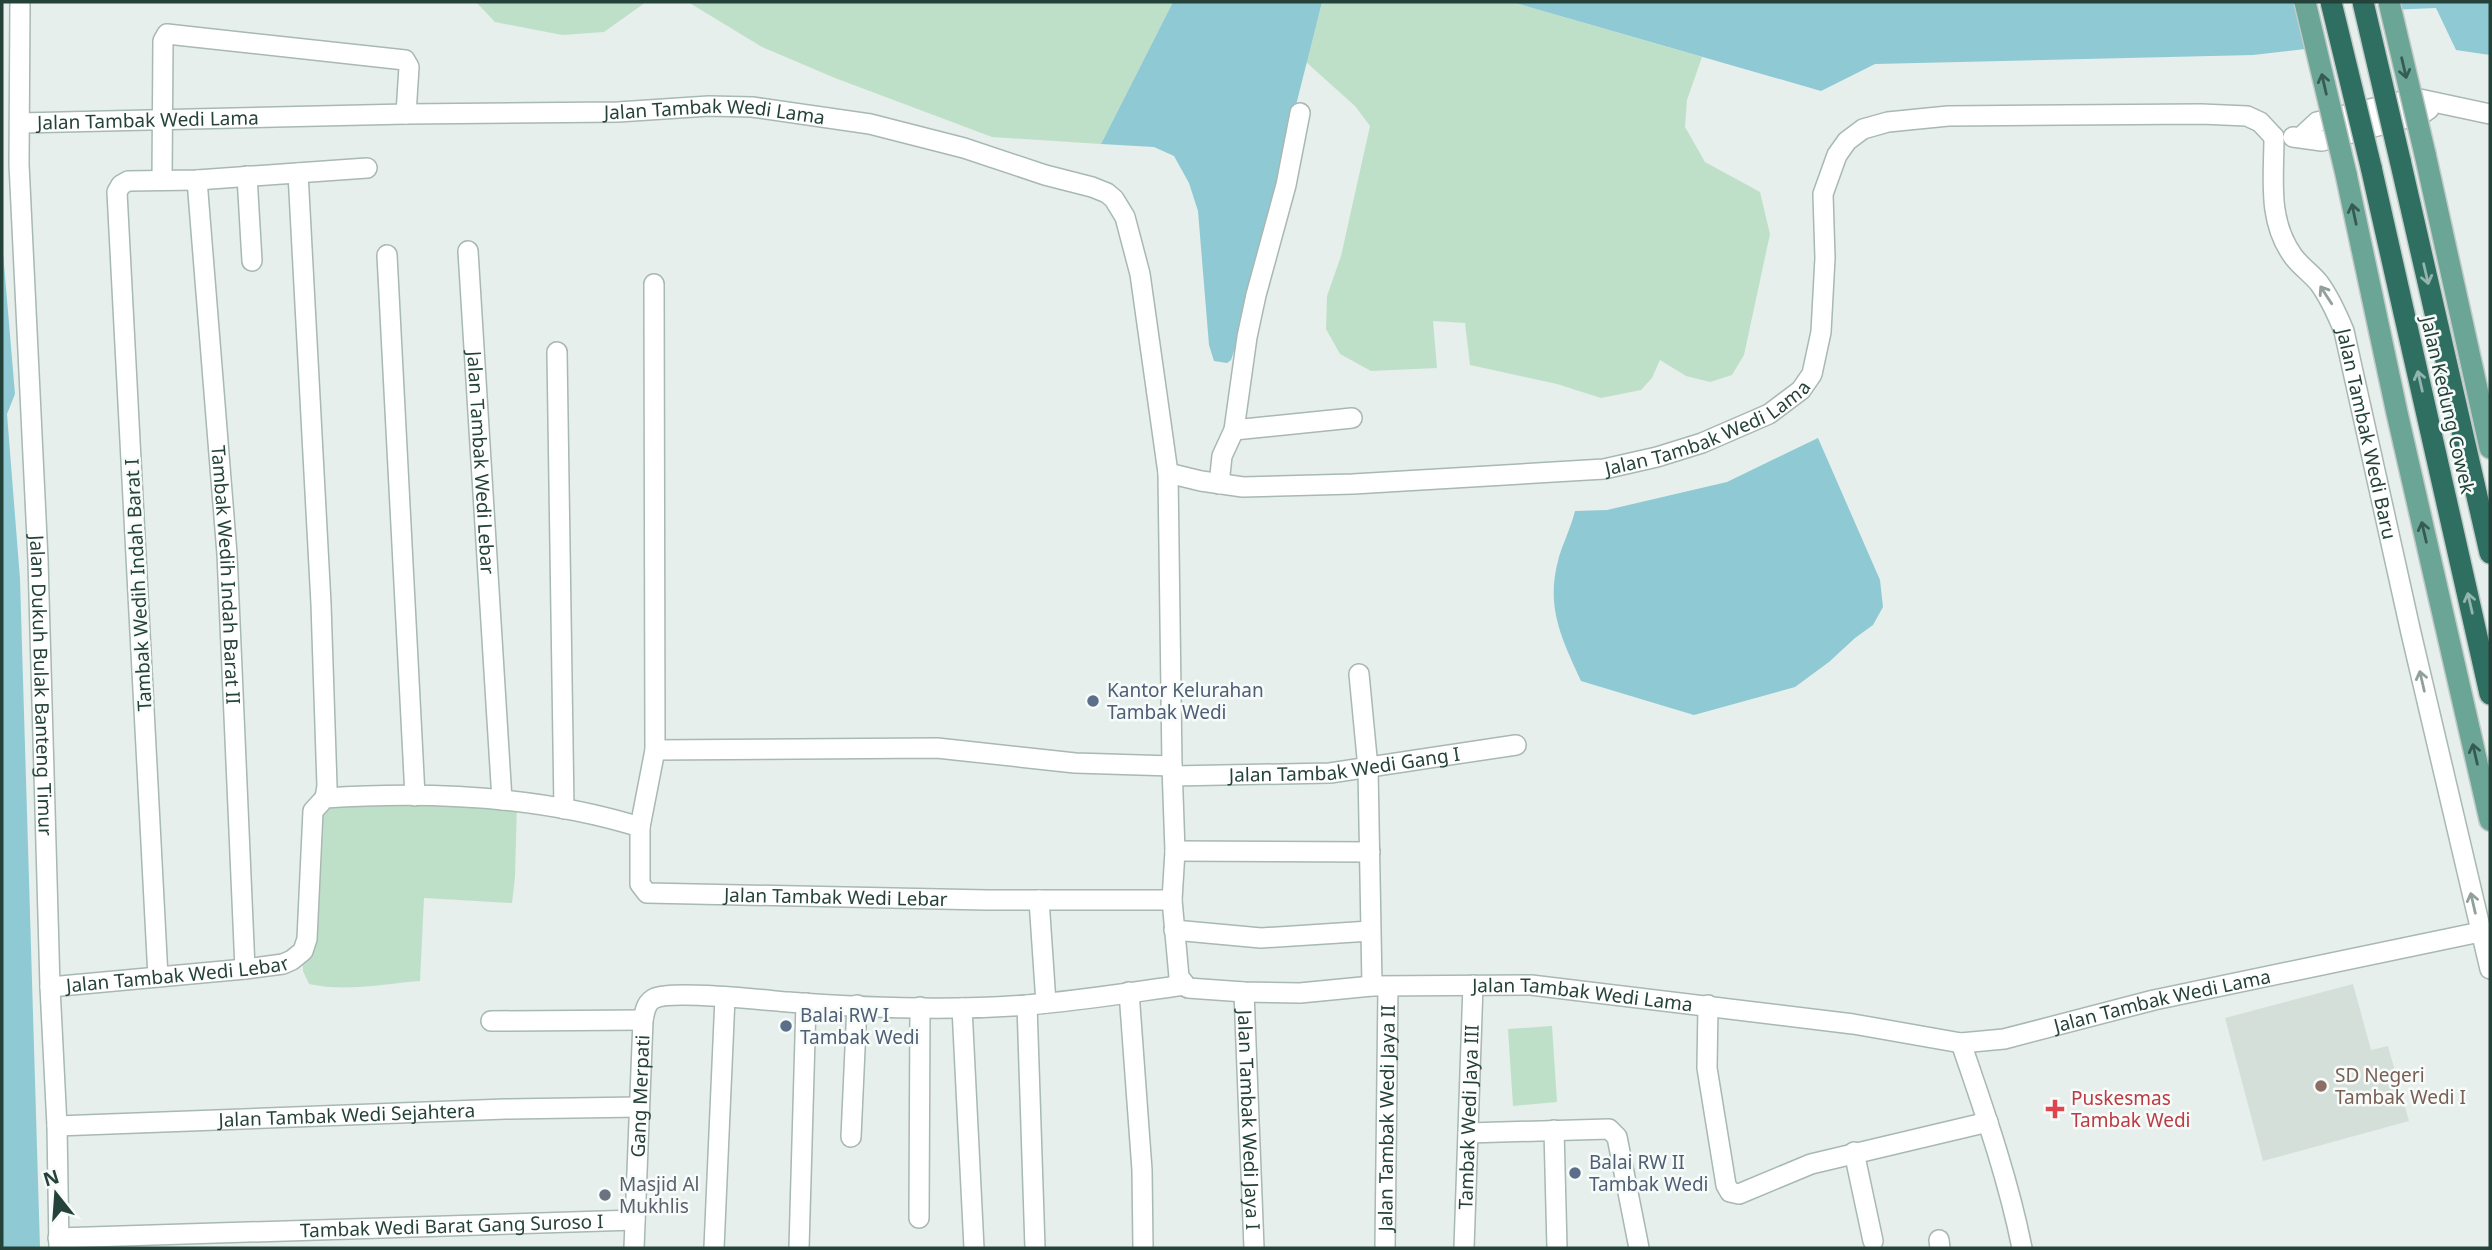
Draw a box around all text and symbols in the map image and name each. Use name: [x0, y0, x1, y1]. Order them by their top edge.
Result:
one-way arrow: [2398, 56, 2412, 79]
one-way arrow: [2317, 73, 2330, 95]
street label: Jalan Tambak Wedi Lama: [602, 93, 827, 130]
street label: Jalan Tambak Wedi Lama: [35, 104, 259, 136]
one-way arrow: [2347, 203, 2361, 226]
one-way arrow: [2420, 262, 2433, 285]
one-way arrow: [2319, 285, 2333, 305]
street label: Jalan Kedung Cowek: [2414, 312, 2481, 496]
street label: Jalan Tambak Wedi Baru: [2330, 324, 2403, 542]
street label: Jalan Tambak Wedi Lebar: [461, 348, 501, 575]
one-way arrow: [2412, 370, 2426, 393]
street label: Jalan Tambak Wedi Lama: [1600, 376, 1817, 482]
street label: Tambak Wedih Indah Barat II: [205, 444, 247, 705]
street label: Tambak Wedih Indah Barat I: [118, 458, 158, 712]
one-way arrow: [2417, 521, 2430, 544]
street label: Jalan Dukuh Bulak Banteng Timur: [24, 533, 59, 836]
one-way arrow: [2463, 592, 2476, 615]
one-way arrow: [2414, 670, 2428, 693]
place label: Kantor Kelurahan Tambak Wedi: [1107, 677, 1264, 725]
marker: Kantor Kelurahan Tambak Wedi: [1085, 693, 1101, 709]
street label: Jalan Tambak Wedi Gang I: [1227, 741, 1461, 788]
one-way arrow: [2468, 743, 2481, 766]
street label: Jalan Tambak Wedi Lebar: [722, 882, 948, 912]
one-way arrow: [2466, 892, 2479, 914]
street label: Jalan Tambak Wedi Lebar: [63, 950, 294, 999]
street label: Jalan Tambak Wedi Lama: [2049, 963, 2273, 1039]
street label: Jalan Tambak Wedi Lama: [1470, 972, 1694, 1017]
place label: Balai RW I Tambak Wedi: [800, 1002, 920, 1050]
street label: Jalan Tambak Wedi Jaya II: [1372, 1004, 1401, 1234]
street label: Jalan Tambak Wedi Jaya I: [1232, 1007, 1266, 1230]
marker: Balai RW I Tambak Wedi: [778, 1018, 794, 1034]
street label: Tambak Wedi Jaya III: [1452, 1024, 1485, 1210]
street label: Gang Merpati: [625, 1034, 655, 1158]
place label: SD Negeri Tambak Wedi I: [2335, 1062, 2466, 1110]
marker: SD Negeri Tambak Wedi I: [2313, 1078, 2329, 1094]
place label: Puskesmas Tambak Wedi: [2071, 1085, 2191, 1133]
street label: Jalan Tambak Wedi Sejahtera: [216, 1097, 476, 1133]
marker: Puskesmas Tambak Wedi: [2045, 1099, 2065, 1119]
place label: Balai RW II Tambak Wedi: [1589, 1149, 1709, 1197]
north arrow: [21, 1159, 91, 1229]
text: N: [40, 1163, 62, 1192]
marker: Balai RW II Tambak Wedi: [1567, 1165, 1583, 1181]
place label: Masjid Al Mukhlis: [619, 1171, 699, 1219]
marker: Masjid Al Mukhlis: [597, 1187, 613, 1203]
street label: Tambak Wedi Barat Gang Suroso I: [300, 1208, 604, 1243]

